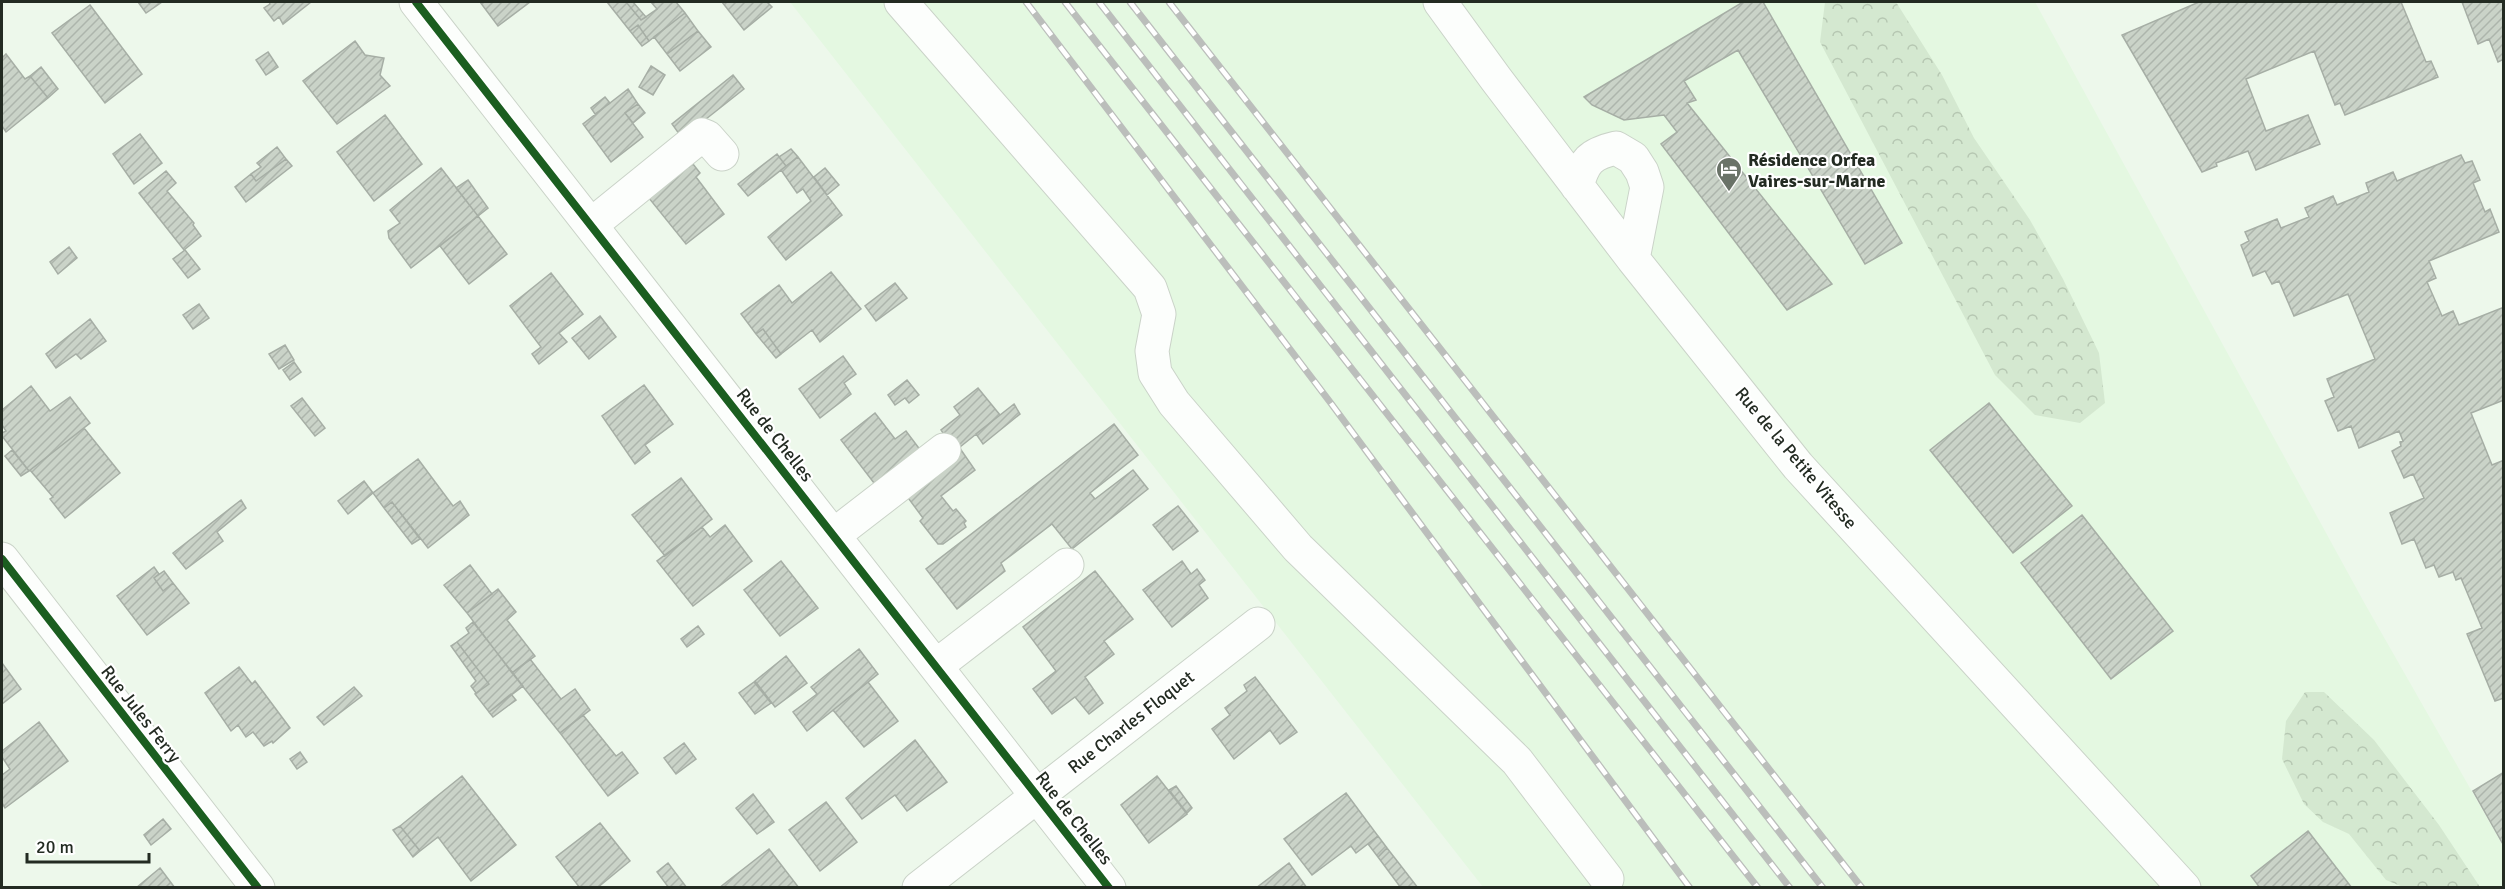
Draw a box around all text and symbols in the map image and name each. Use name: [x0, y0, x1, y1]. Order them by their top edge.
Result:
place label: Résidence Orfea Vaires-sur-Marne: [1748, 149, 1886, 192]
hotel icon: Résidence Orfea Vaires-sur-Marne: [1714, 155, 1744, 193]
street label: Rue de la Petite Vitesse: [1730, 383, 1862, 533]
street label: Rue de Chelles: [732, 384, 818, 486]
street label: Rue Jules Ferry: [96, 661, 186, 767]
street label: Rue Charles Floquet: [1064, 666, 1198, 778]
street label: Rue de Chelles: [1031, 767, 1117, 869]
scale bar: [27, 826, 148, 864]
text: 20 m: [36, 836, 74, 858]

